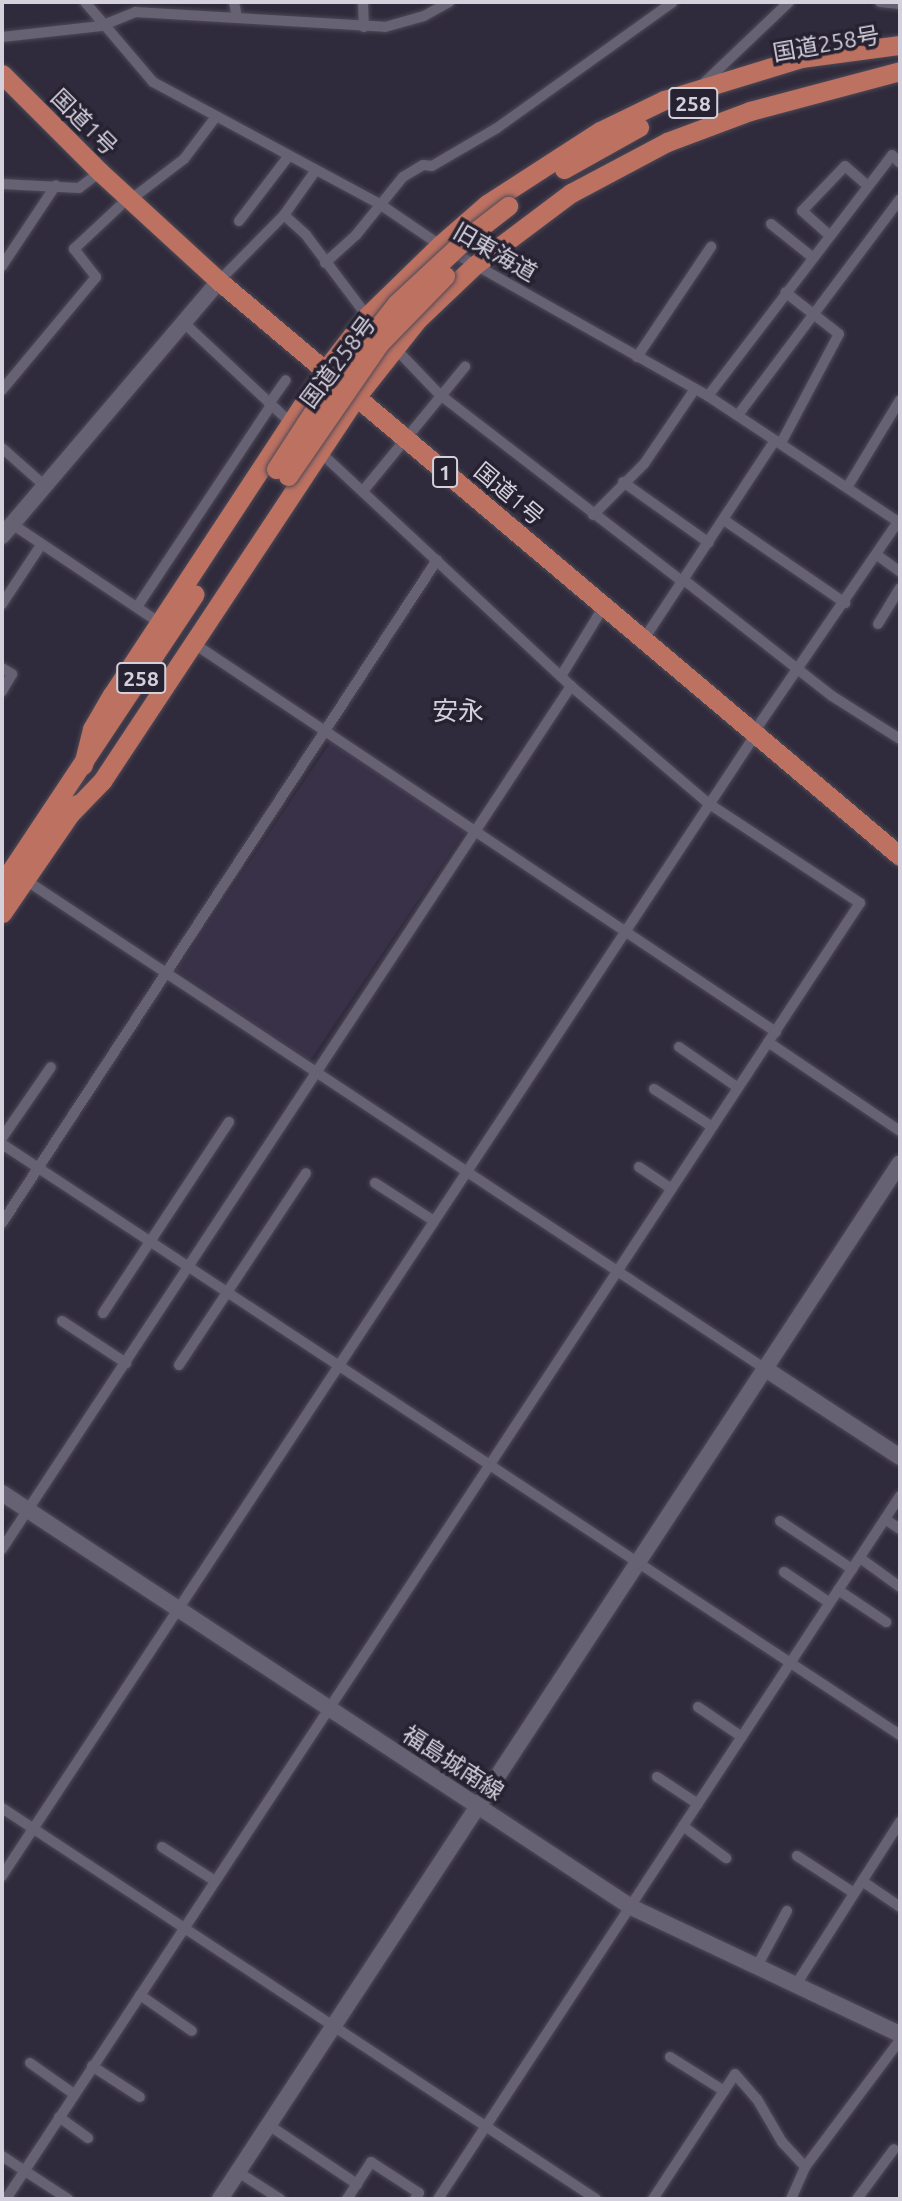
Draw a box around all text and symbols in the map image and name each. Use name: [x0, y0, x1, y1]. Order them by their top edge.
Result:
street label: 国道258号: [770, 21, 882, 67]
street label: 国道1号: [45, 83, 123, 161]
road number: 258: [667, 86, 719, 120]
street label: 旧東海道: [448, 217, 542, 287]
street label: 国道258号: [295, 311, 381, 413]
road number: 1: [431, 454, 459, 490]
street label: 国道1号: [469, 457, 549, 531]
road number: 258: [115, 660, 167, 696]
district label: 安永: [432, 695, 484, 727]
street label: 福島城南線: [397, 1720, 509, 1806]

